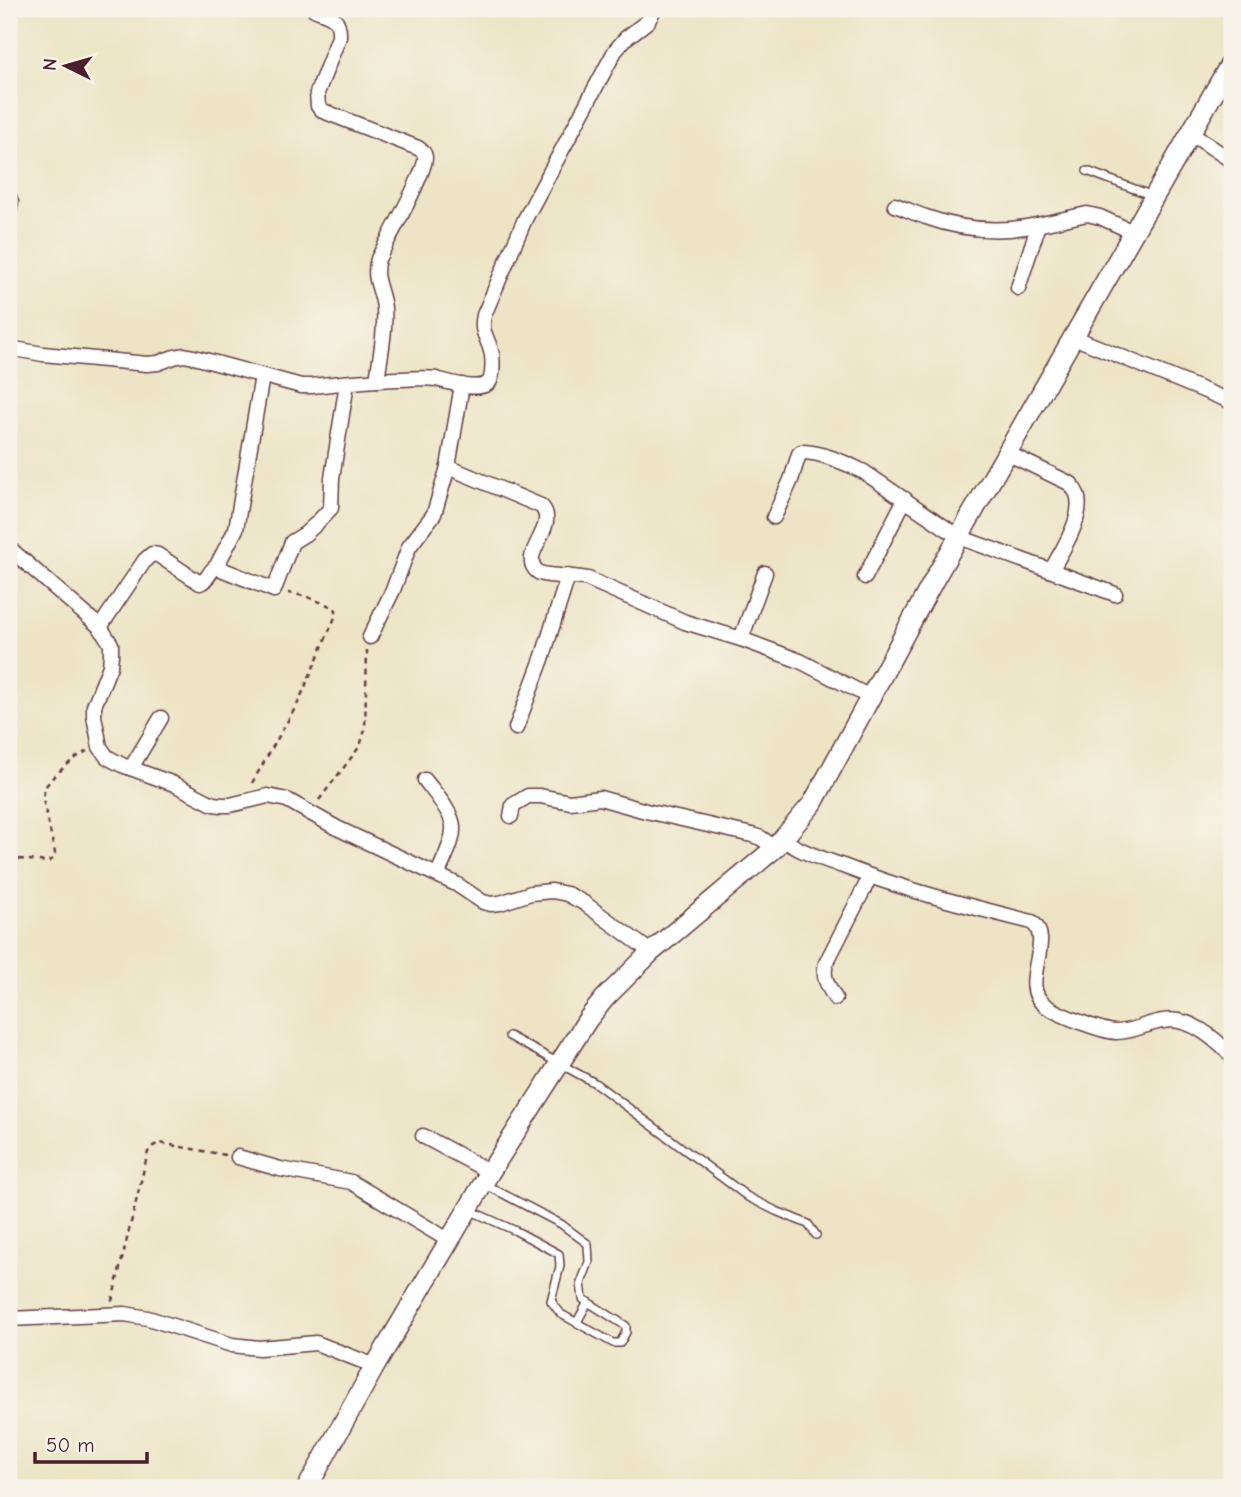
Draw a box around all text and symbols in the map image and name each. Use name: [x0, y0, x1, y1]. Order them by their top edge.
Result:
north arrow: [32, 32, 102, 102]
text: N: [39, 57, 62, 72]
scale bar: [35, 1420, 147, 1464]
text: 50 m: [46, 1433, 95, 1457]

